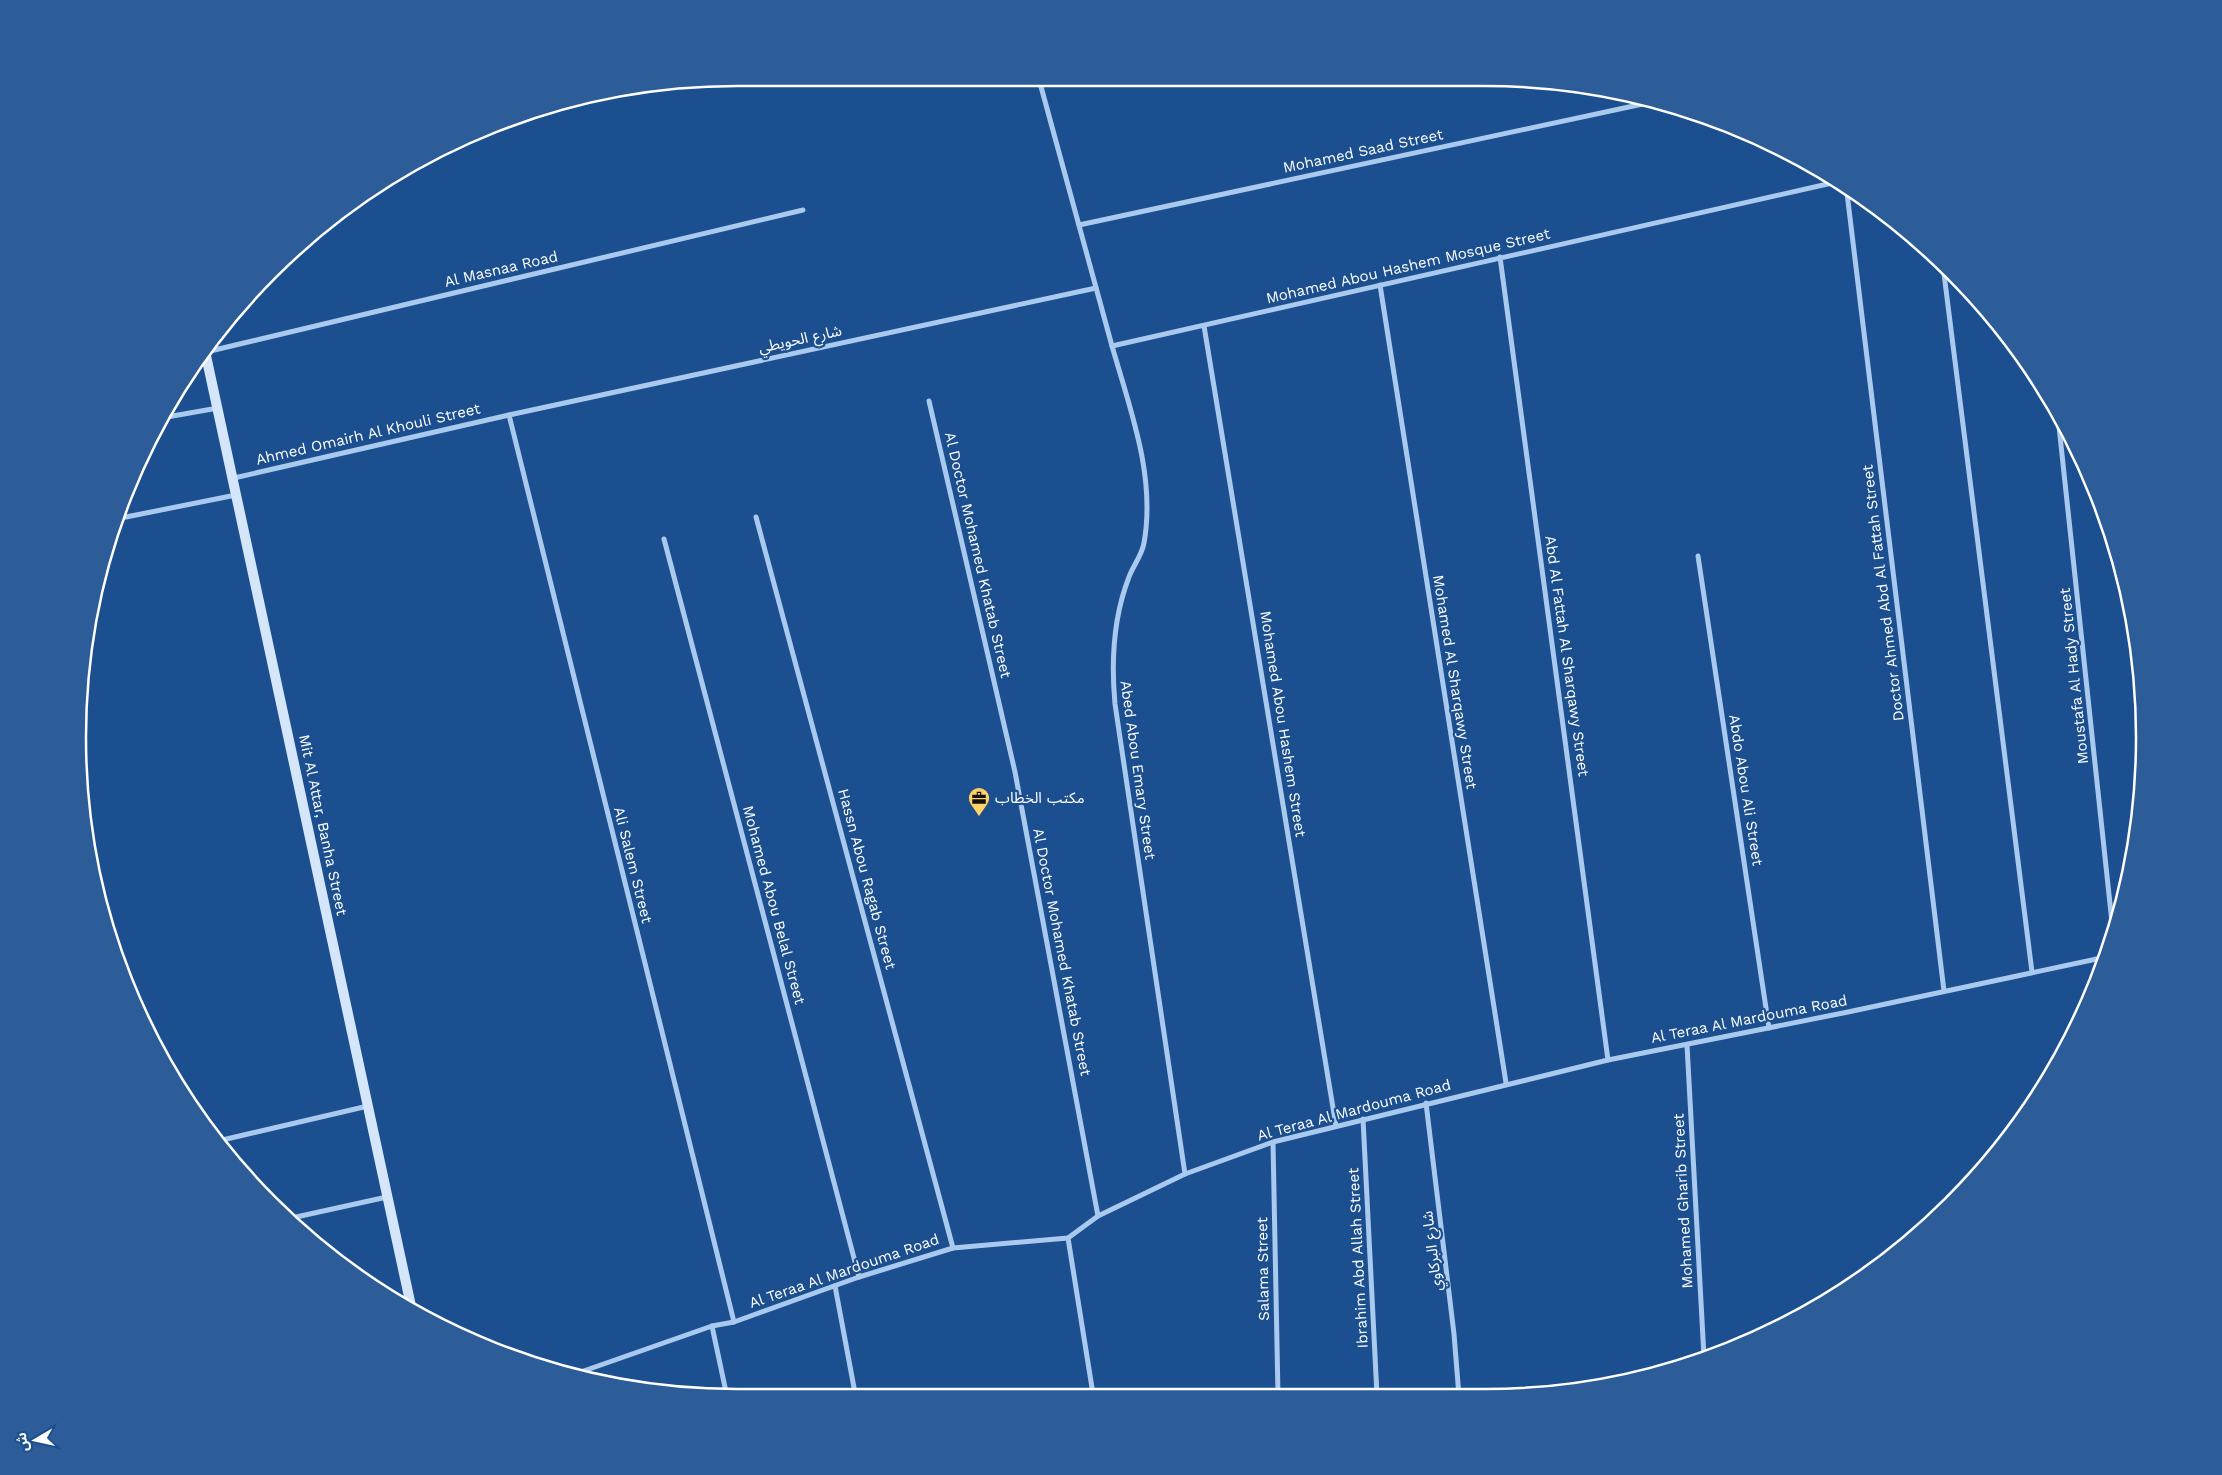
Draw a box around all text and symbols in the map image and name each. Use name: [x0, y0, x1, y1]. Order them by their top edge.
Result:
street label: Mohamed Saad Street: [1281, 125, 1445, 177]
street label: Mohamed Abou Hashem Mosque Street: [1264, 224, 1552, 307]
street label: Al Masnaa Road: [443, 247, 559, 291]
street label: شارع الحويطي: [757, 321, 844, 360]
street label: Ahmed Omairh Al Khouli Street: [254, 399, 483, 469]
street label: Al Doctor Mohamed Khatab Street: [941, 430, 1015, 681]
street label: Doctor Ahmed Abd Al Fattah Street: [1858, 463, 1908, 722]
street label: Abd Al Fattah Al Sharqawy Street: [1541, 534, 1593, 778]
street label: Mohamed Al Sharqawy Street: [1429, 574, 1481, 791]
street label: Moustafa Al Hady Street: [2056, 586, 2092, 765]
street label: Mohamed Abou Hashem Street: [1256, 610, 1310, 839]
street label: Abed Abou Emary Street: [1117, 679, 1160, 861]
street label: Abdo Abou Ali Street: [1725, 713, 1767, 868]
street label: Mit Al Attar, Banha Street: [295, 733, 351, 918]
office icon: مكتب الخطاب: [967, 786, 991, 817]
street label: Hassn Abou Ragab Street: [834, 787, 900, 972]
place label: مكتب الخطاب: [995, 789, 1085, 807]
street label: Mohamed Abou Belal Street: [739, 804, 809, 1007]
street label: Ali Salem Street: [610, 805, 656, 926]
street label: Al Doctor Mohamed Khatab Street: [1029, 827, 1095, 1078]
street label: Al Teraa Al Mardouma Road: [1649, 991, 1849, 1047]
street label: Al Teraa Al Mardouma Road: [1255, 1075, 1453, 1145]
street label: Mohamed Gharib Street: [1669, 1112, 1697, 1289]
street label: Ibrahim Abd Allah Street: [1344, 1167, 1372, 1349]
street label: شارع البركاوي: [1418, 1209, 1449, 1292]
street label: Salama Street: [1253, 1216, 1273, 1321]
street label: Al Teraa Al Mardouma Road: [747, 1230, 941, 1312]
north arrow: [10, 1415, 60, 1465]
text: ش: [13, 1431, 32, 1453]

